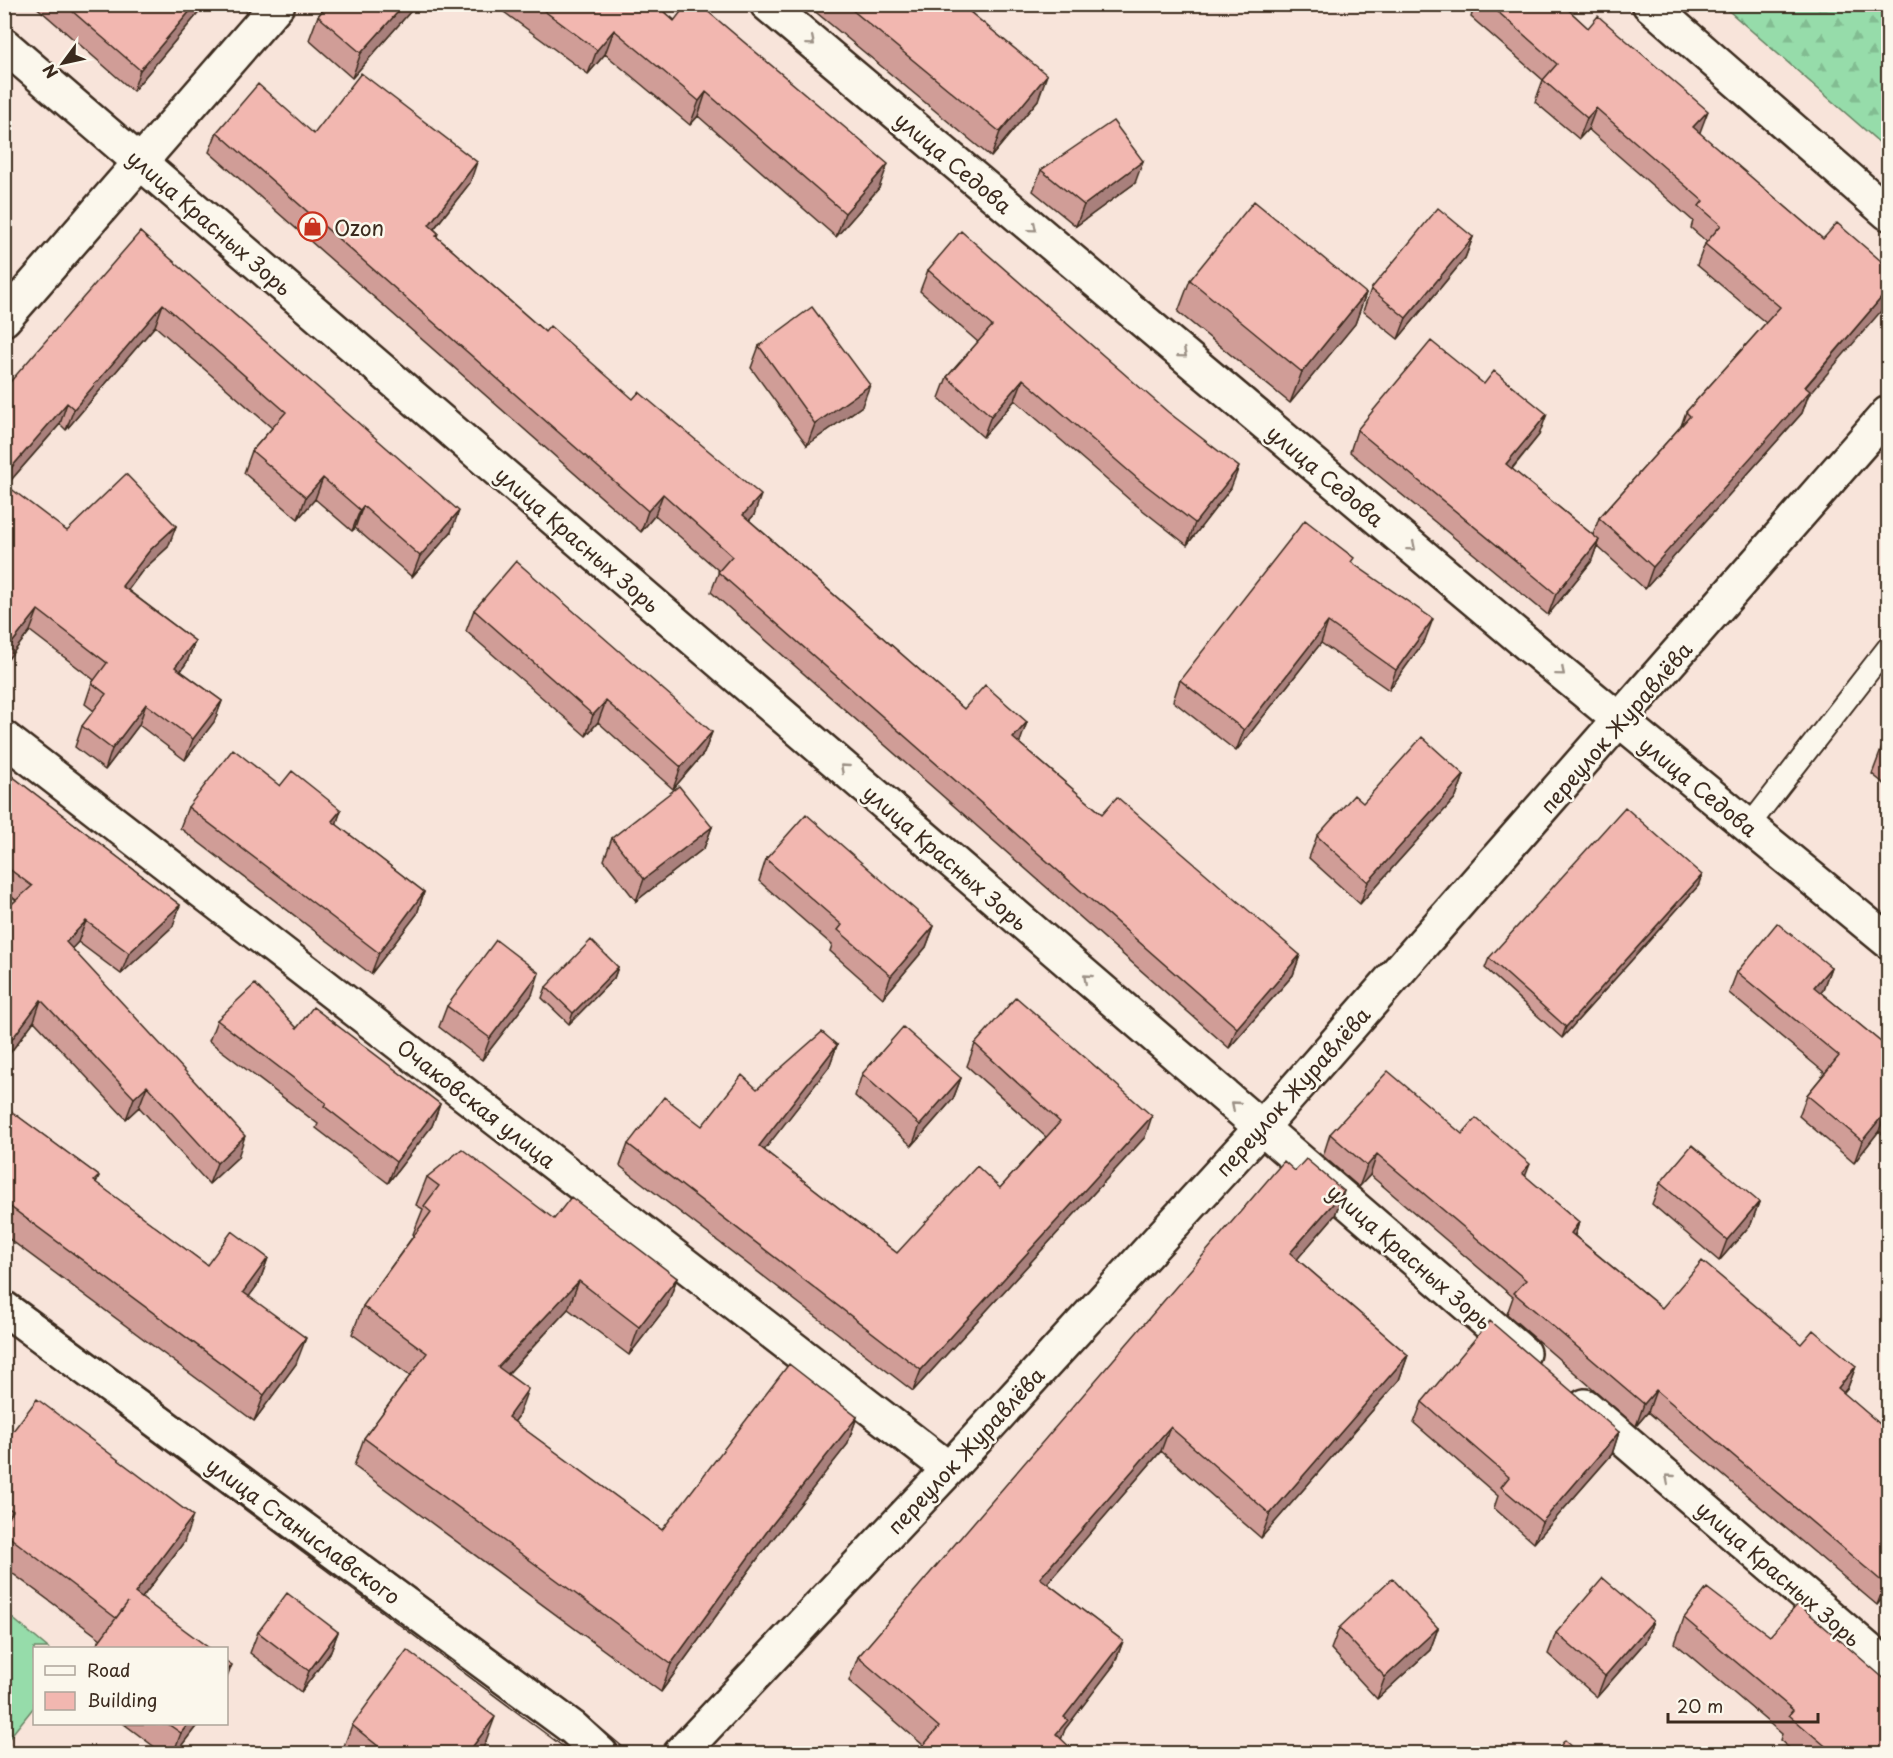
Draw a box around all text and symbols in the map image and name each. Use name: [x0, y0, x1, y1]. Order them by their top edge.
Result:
north arrow: [33, 33, 93, 93]
one-way arrow: [804, 35, 815, 46]
text: N: [36, 60, 63, 84]
street label: улица Седова: [888, 103, 1020, 221]
street label: улица Красных Зорь: [121, 141, 299, 303]
shop icon: Ozon: [297, 211, 329, 243]
place label: Ozon: [334, 211, 384, 243]
one-way arrow: [1026, 221, 1037, 232]
one-way arrow: [1176, 347, 1187, 358]
street label: улица Седова: [1260, 416, 1392, 534]
street label: улица Красных Зорь: [489, 458, 667, 620]
one-way arrow: [1405, 540, 1416, 551]
street label: переулок Журавлёва: [1531, 634, 1699, 820]
one-way arrow: [1555, 665, 1566, 676]
street label: улица Седова: [1633, 728, 1765, 844]
one-way arrow: [840, 764, 850, 775]
street label: улица Красных Зорь: [857, 776, 1035, 938]
one-way arrow: [1083, 974, 1094, 985]
street label: переулок Журавлёва: [1207, 999, 1377, 1183]
street label: Очаковская улица: [391, 1031, 564, 1176]
one-way arrow: [1231, 1101, 1242, 1112]
street label: улица Красных Зорь: [1321, 1175, 1499, 1337]
street label: переулок Журавлёва: [879, 1359, 1051, 1541]
street label: улица Станиславского: [200, 1448, 408, 1612]
one-way arrow: [1665, 1475, 1676, 1486]
street label: улица Красных Зорь: [1690, 1492, 1868, 1654]
legend: [33, 1647, 228, 1725]
text: Road: [87, 1656, 131, 1683]
text: Building: [87, 1686, 157, 1713]
scale bar: [1668, 1686, 1818, 1724]
text: 20 m: [1677, 1692, 1723, 1719]

